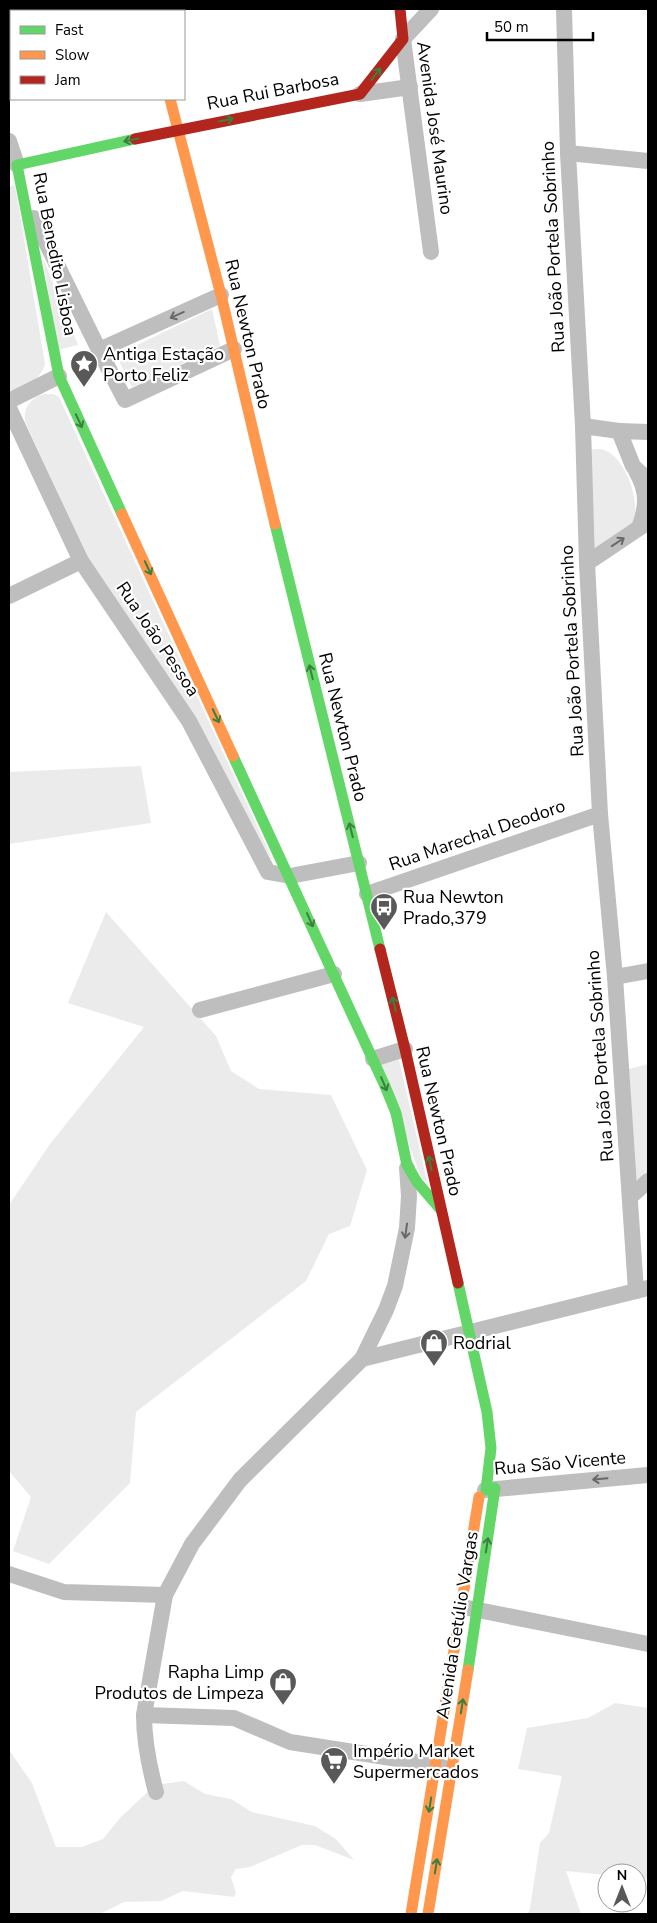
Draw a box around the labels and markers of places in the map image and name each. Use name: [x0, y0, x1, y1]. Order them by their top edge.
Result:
place label: Antiga Estação Porto Feliz: [103, 342, 224, 387]
place icon: Antiga Estação Porto Feliz: [69, 349, 99, 388]
place label: Rua Newton Prado,379: [403, 885, 504, 930]
bus stop icon: Rua Newton Prado,379: [369, 892, 399, 931]
shop icon: Rodrial: [419, 1328, 449, 1367]
place label: Rodrial: [453, 1331, 511, 1355]
place label: Rapha Limp Produtos de Limpeza: [94, 1660, 264, 1705]
shop icon: Rapha Limp Produtos de Limpeza: [268, 1667, 298, 1706]
place label: Império Market Supermercados: [353, 1739, 479, 1784]
supermarket icon: Império Market Supermercados: [319, 1746, 349, 1785]

